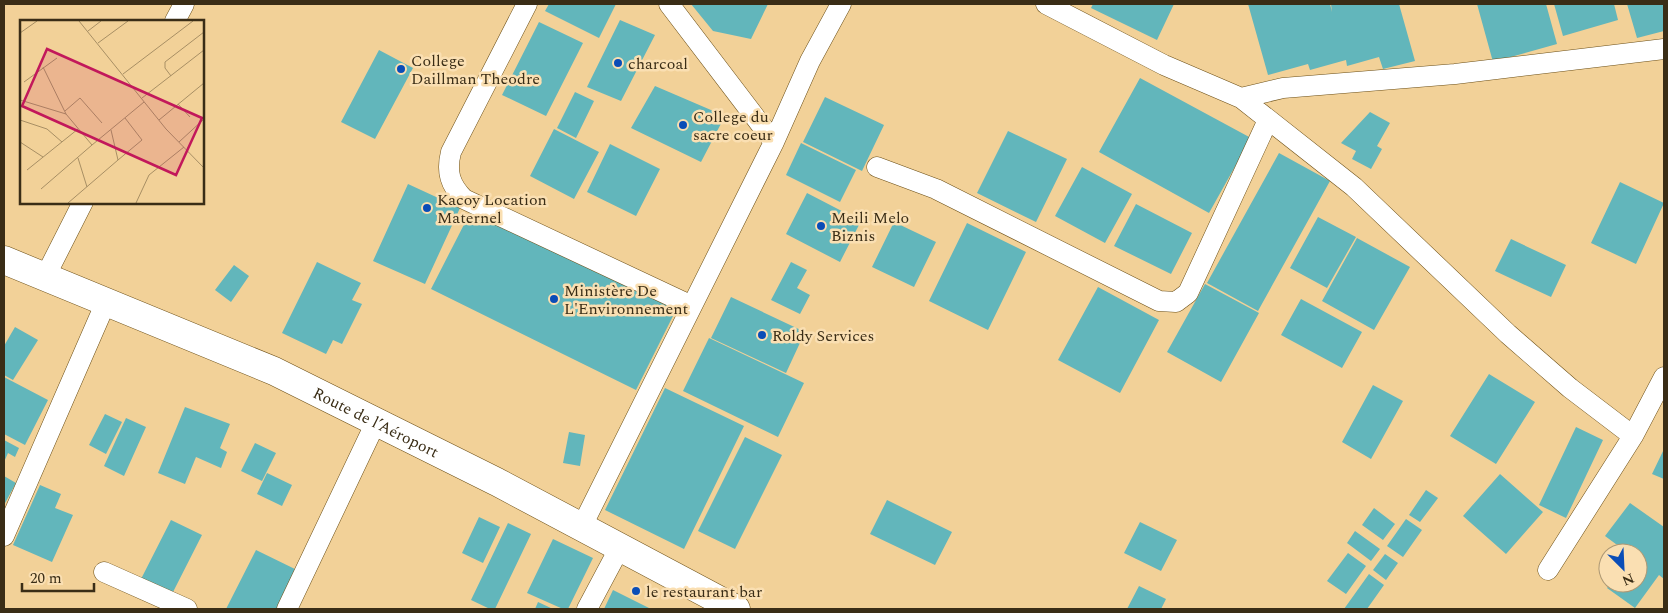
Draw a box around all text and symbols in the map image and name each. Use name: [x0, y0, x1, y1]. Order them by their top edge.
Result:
inset map: [20, 20, 204, 204]
place label: College Daillman Theodre: [411, 49, 540, 91]
place label: charcoal: [628, 52, 688, 76]
marker: charcoal: [612, 57, 624, 69]
marker: College Daillman Theodre: [395, 63, 407, 75]
place label: College du sacre coeur: [693, 105, 773, 147]
marker: College du sacre coeur: [677, 119, 689, 131]
place label: Kacoy Location Maternel: [437, 188, 547, 230]
marker: Kacoy Location Maternel: [421, 202, 433, 214]
place label: Meili Melo Biznis: [831, 206, 909, 248]
marker: Meili Melo Biznis: [815, 220, 827, 232]
place label: Ministère De L'Environnement: [564, 279, 689, 321]
marker: Ministère De L'Environnement: [548, 293, 560, 305]
place label: Roldy Services: [772, 324, 874, 348]
marker: Roldy Services: [756, 329, 768, 341]
street label: Route de l’Aéroport: [309, 381, 443, 464]
north arrow: [1598, 543, 1648, 593]
scale bar: [22, 560, 95, 592]
text: 20 m: [30, 567, 62, 590]
text: N: [1619, 568, 1638, 591]
place label: le restaurant bar: [646, 580, 762, 604]
marker: le restaurant bar: [630, 585, 642, 597]

